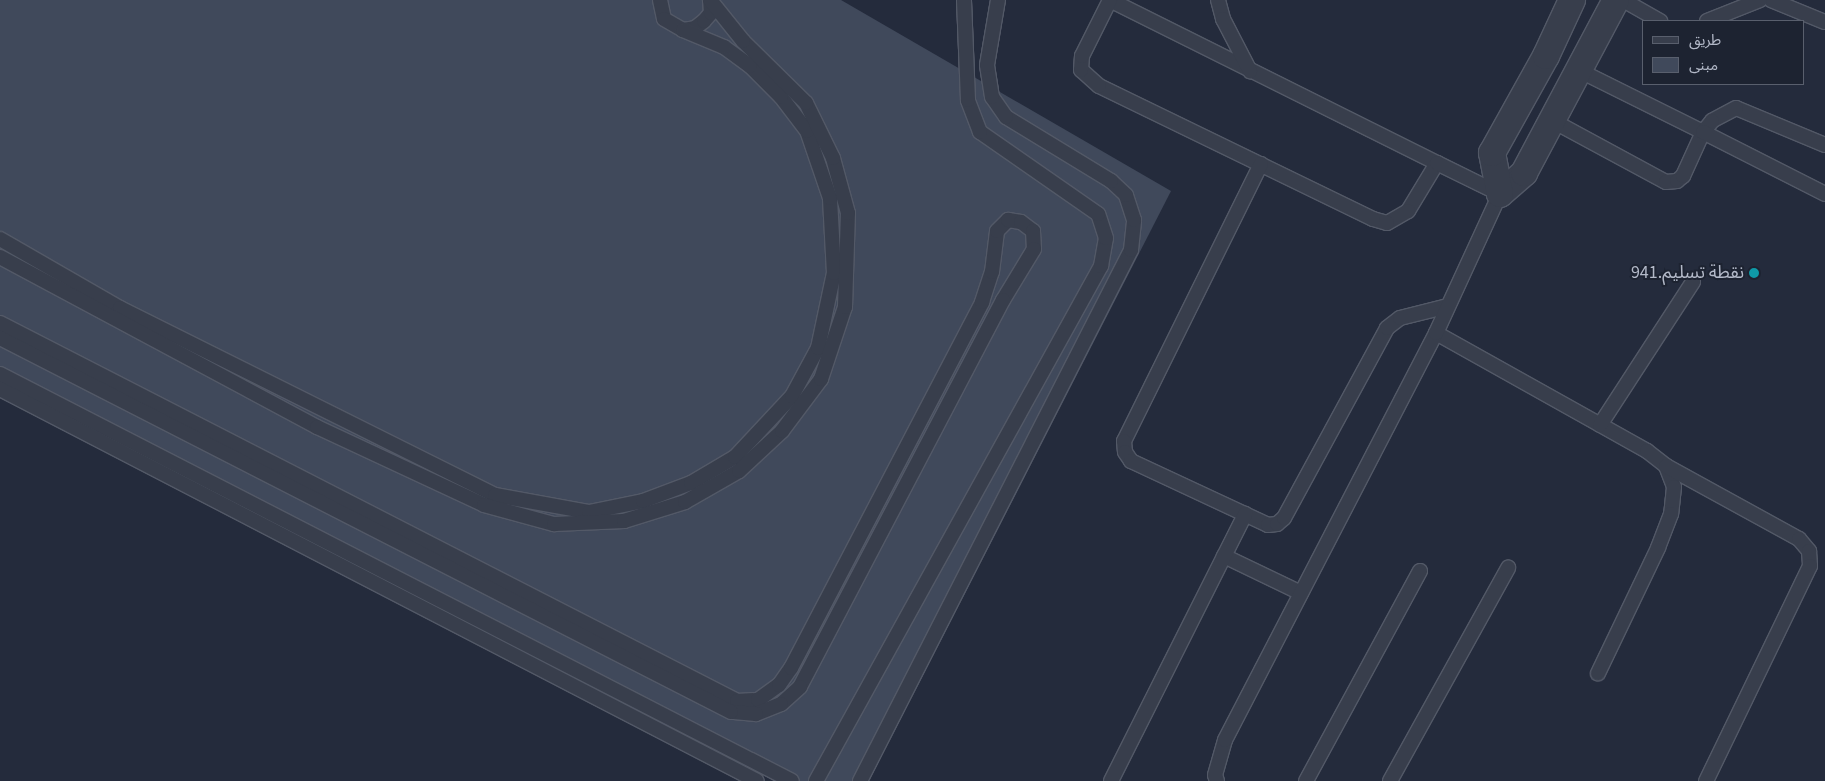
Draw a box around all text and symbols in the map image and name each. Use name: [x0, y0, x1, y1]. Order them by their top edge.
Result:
legend: [1642, 20, 1805, 85]
text: طريق: [1689, 30, 1721, 51]
text: مبنى: [1689, 55, 1718, 76]
place label: نقطة تسليم.941: [1631, 262, 1744, 284]
marker: نقطة تسليم.941: [1748, 267, 1760, 279]

